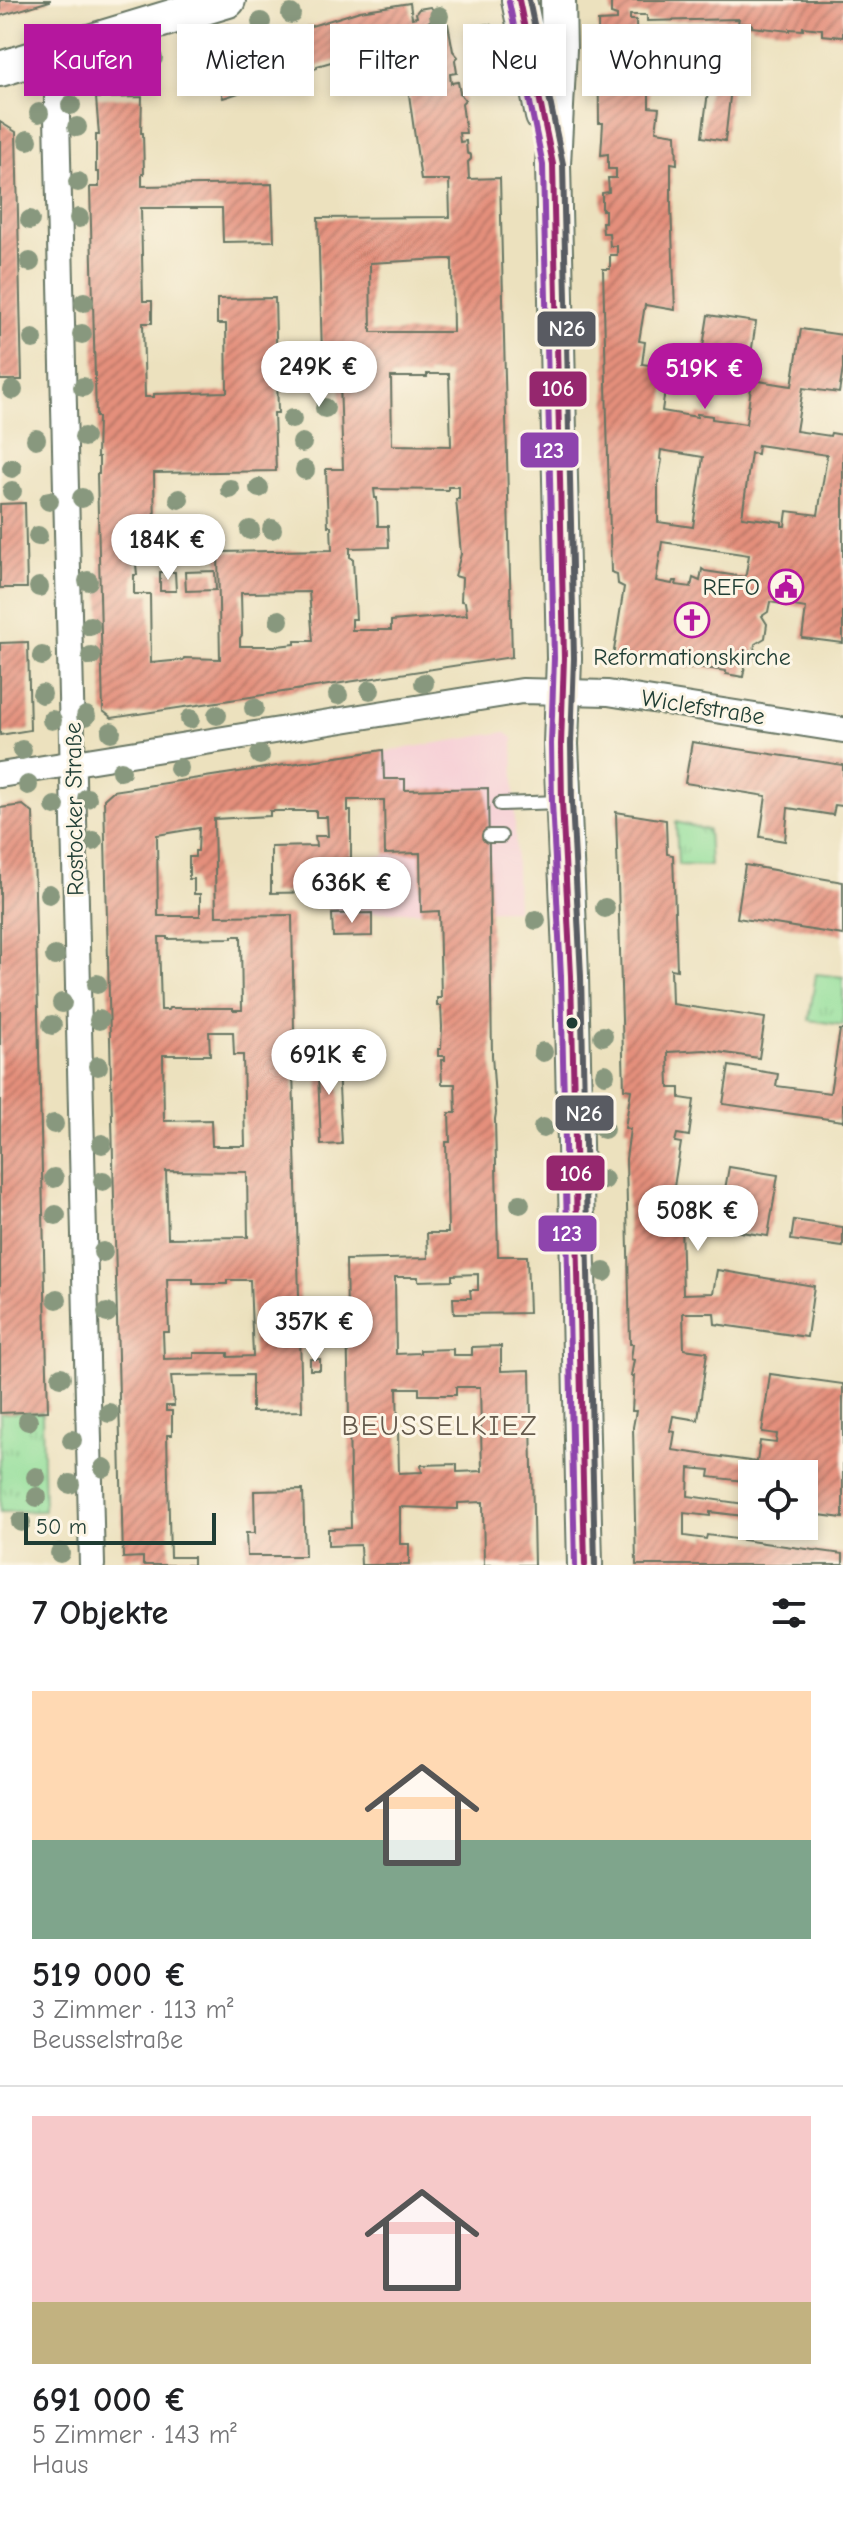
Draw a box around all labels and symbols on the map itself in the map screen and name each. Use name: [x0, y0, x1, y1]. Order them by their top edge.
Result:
line badge: N26: [536, 310, 597, 348]
text: N26: [549, 316, 585, 342]
pin: 249K €: [254, 341, 384, 409]
pin: 519K €: [640, 343, 770, 411]
line badge: 106: [528, 370, 588, 408]
text: 106: [542, 376, 574, 402]
line badge: 123: [519, 431, 580, 469]
text: 123: [534, 438, 564, 464]
pin: 184K €: [103, 514, 233, 582]
public building icon: REFO: [767, 568, 805, 606]
place label: REFO: [703, 573, 760, 601]
church icon: Reformationskirche: [673, 601, 711, 639]
place label: Reformationskirche: [593, 643, 791, 671]
street label: Wiclefstraße: [639, 683, 767, 731]
street label: Rostocker Straße: [58, 722, 90, 896]
pin: 636K €: [287, 857, 417, 925]
unlabelled marker: [564, 1015, 580, 1031]
pin: 691K €: [264, 1029, 394, 1097]
line badge: N26: [554, 1094, 615, 1132]
text: N26: [566, 1101, 602, 1127]
line badge: 106: [545, 1154, 606, 1192]
text: 106: [560, 1161, 592, 1187]
pin: 508K €: [633, 1185, 763, 1253]
line badge: 123: [537, 1214, 598, 1253]
text: 123: [552, 1221, 582, 1247]
pin: 357K €: [250, 1296, 380, 1364]
district label: BEUSSELKIEZ: [341, 1410, 539, 1442]
scale bar: [24, 1509, 216, 1545]

